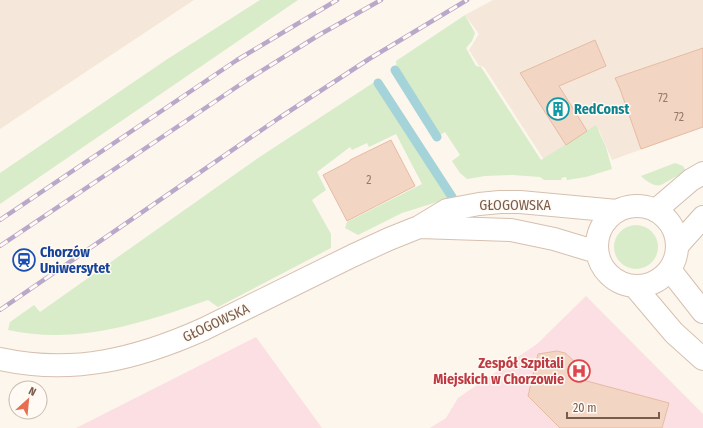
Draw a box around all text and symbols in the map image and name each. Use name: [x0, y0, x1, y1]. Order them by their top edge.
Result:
house number: 72: [658, 91, 668, 105]
building icon: RedConst: [545, 96, 571, 122]
place label: RedConst: [574, 101, 630, 118]
house number: 72: [674, 110, 684, 124]
house number: 2: [366, 173, 372, 187]
street label: GŁOGOWSKA: [479, 197, 551, 214]
place label: Chorzów Uniwersytet: [40, 244, 111, 277]
station icon: Chorzów Uniwersytet: [11, 247, 37, 273]
street label: GŁOGOWSKA: [180, 300, 253, 346]
place label: Zespół Szpitali Miejskich w Chorzowie: [433, 355, 564, 388]
hospital icon: Zespół Szpitali Miejskich w Chorzowie: [566, 358, 592, 384]
north arrow: [8, 380, 48, 420]
text: N: [26, 384, 38, 399]
scale bar: [567, 394, 659, 420]
text: 20 m: [573, 401, 597, 415]

